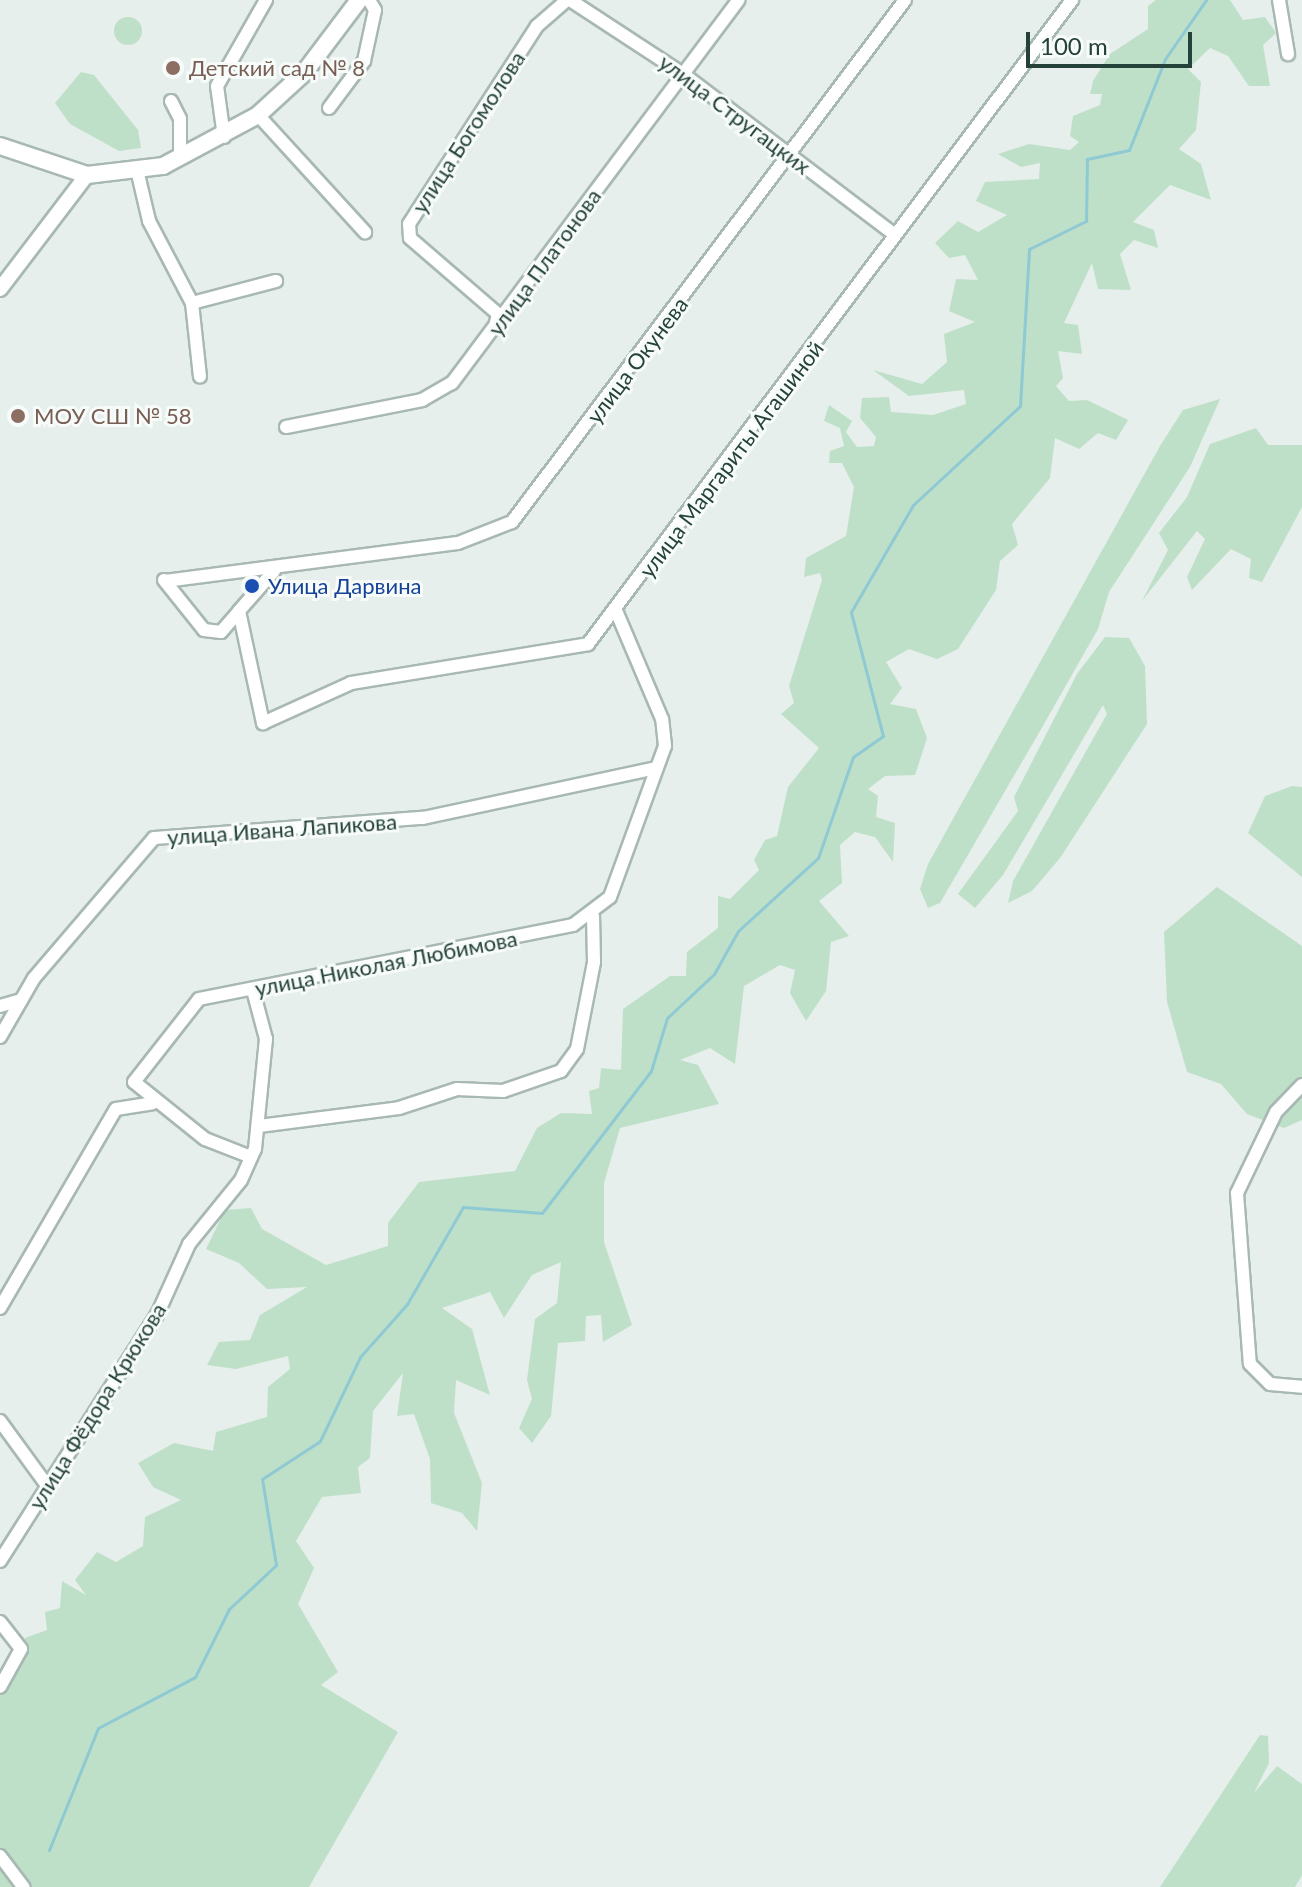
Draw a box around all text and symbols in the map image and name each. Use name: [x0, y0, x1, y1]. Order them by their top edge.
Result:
scale bar: [1030, 16, 1196, 66]
text: 100 m: [1040, 31, 1108, 60]
street label: улица Богомолова: [406, 46, 530, 218]
street label: улица Стругацких: [654, 49, 816, 179]
place label: Детский сад № 8: [189, 55, 365, 81]
marker: Детский сад № 8: [164, 59, 182, 77]
street label: улица Платонова: [482, 183, 606, 341]
street label: улица Окунева: [581, 291, 693, 429]
street label: улица Маргариты Агашиной: [633, 335, 829, 583]
place label: МОУ СШ № 58: [34, 403, 191, 429]
marker: МОУ СШ № 58: [9, 407, 27, 425]
place label: Улица Дарвина: [268, 573, 422, 599]
marker: Улица Дарвина: [243, 577, 261, 595]
street label: улица Ивана Лапикова: [166, 808, 398, 850]
street label: улица Николая Любимова: [253, 925, 519, 1001]
street label: улица Фёдора Крюкова: [23, 1298, 171, 1514]

